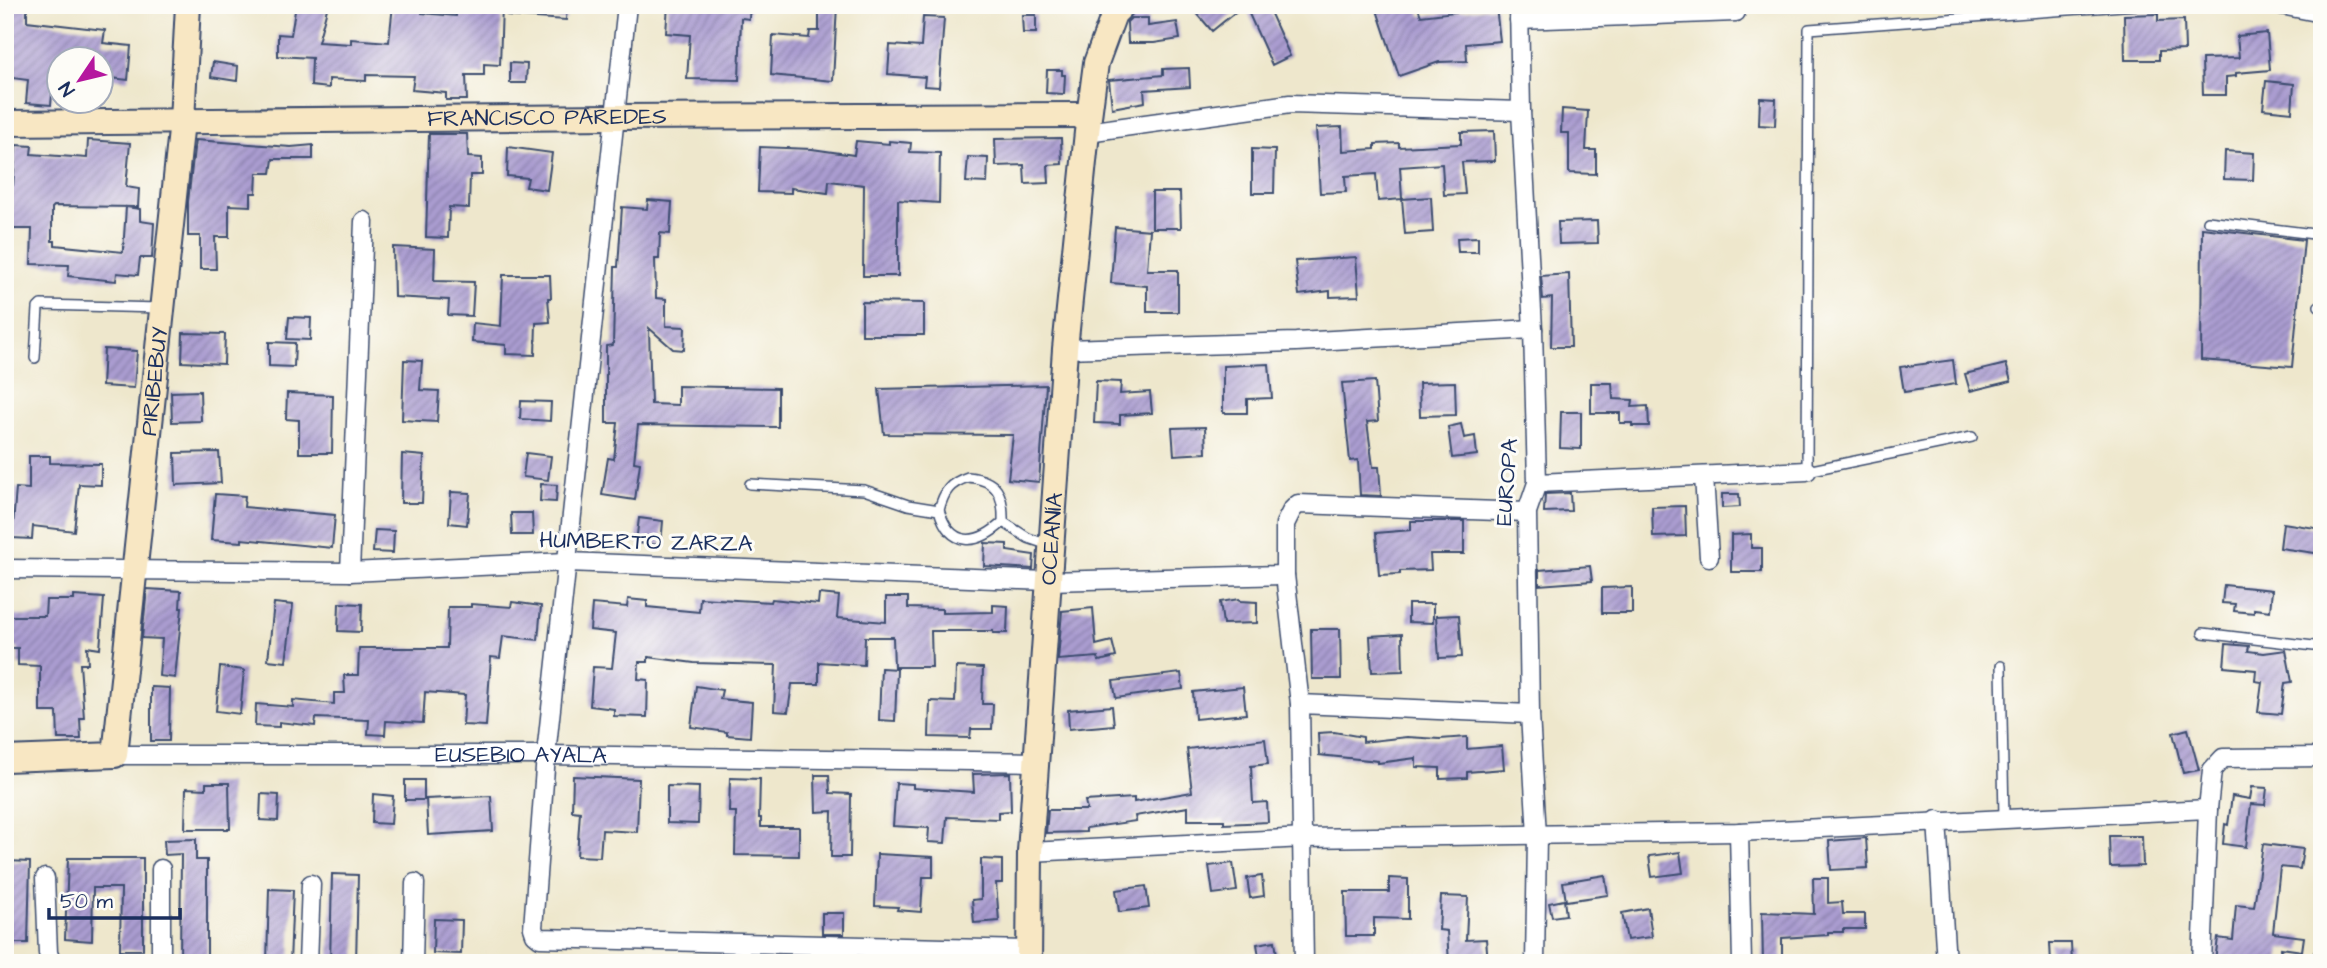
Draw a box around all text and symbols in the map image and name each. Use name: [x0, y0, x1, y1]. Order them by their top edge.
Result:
north arrow: [46, 46, 116, 116]
text: N: [53, 76, 82, 102]
street label: FRANCISCO PAREDES: [427, 101, 667, 135]
street label: PIRIBEBUY: [133, 325, 176, 437]
street label: EUROPA: [1488, 437, 1526, 527]
street label: OCEANÍA: [1033, 491, 1071, 586]
street label: HUMBERTO ZARZA: [539, 524, 753, 560]
street label: EUSEBIO AYALA: [435, 739, 607, 772]
scale bar: [49, 877, 180, 921]
text: 50 m: [60, 887, 114, 916]

